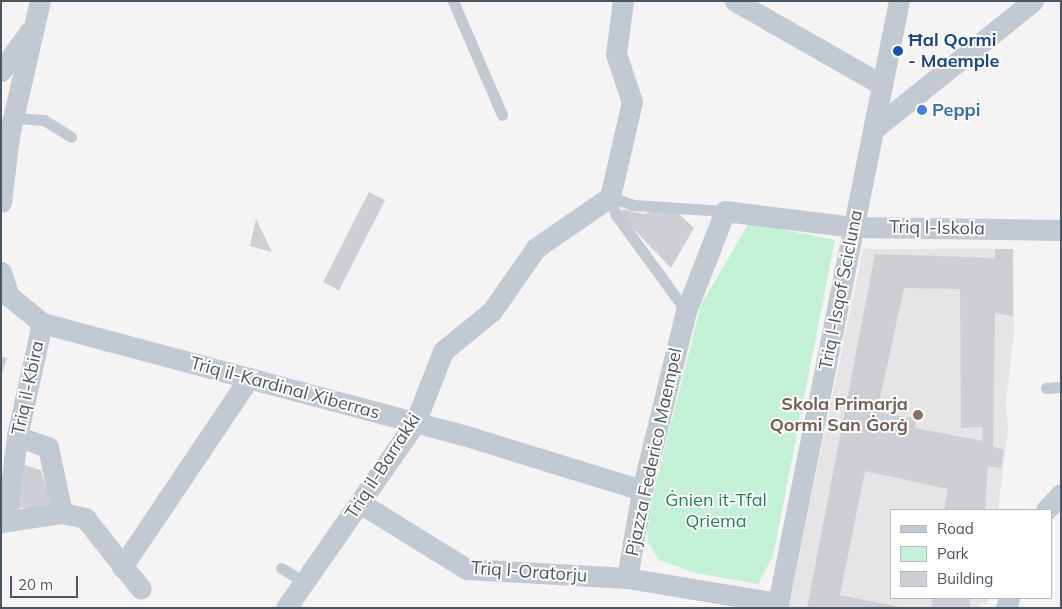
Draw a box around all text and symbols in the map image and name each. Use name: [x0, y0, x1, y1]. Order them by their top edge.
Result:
place label: Ħal Qormi - Maemple: [908, 30, 999, 72]
marker: Ħal Qormi - Maemple: [892, 45, 904, 57]
place label: Peppi: [932, 99, 980, 121]
marker: Peppi: [916, 104, 928, 116]
street label: Triq l-Isqof Scicluna: [815, 208, 867, 372]
street label: Triq l-Iskola: [889, 216, 985, 240]
street label: Triq il-Kbira: [7, 339, 49, 437]
street label: Pjazza Federico Maempel: [621, 346, 687, 558]
street label: Triq il-Kardinal Xiberras: [188, 352, 382, 424]
place label: Skola Primarja Qormi San Ġorġ: [770, 394, 908, 436]
street label: Triq il-Barrakki: [341, 409, 425, 523]
marker: Skola Primarja Qormi San Ġorġ: [912, 409, 924, 421]
park label: Ġnien it-Tfal Qriema: [665, 490, 767, 532]
legend: [890, 509, 1052, 599]
text: Road: [937, 519, 974, 538]
text: Park: [937, 544, 969, 563]
street label: Triq l-Oratorju: [470, 557, 588, 587]
scale bar: [12, 566, 80, 598]
text: Building: [937, 569, 993, 588]
text: 20 m: [18, 575, 53, 594]

